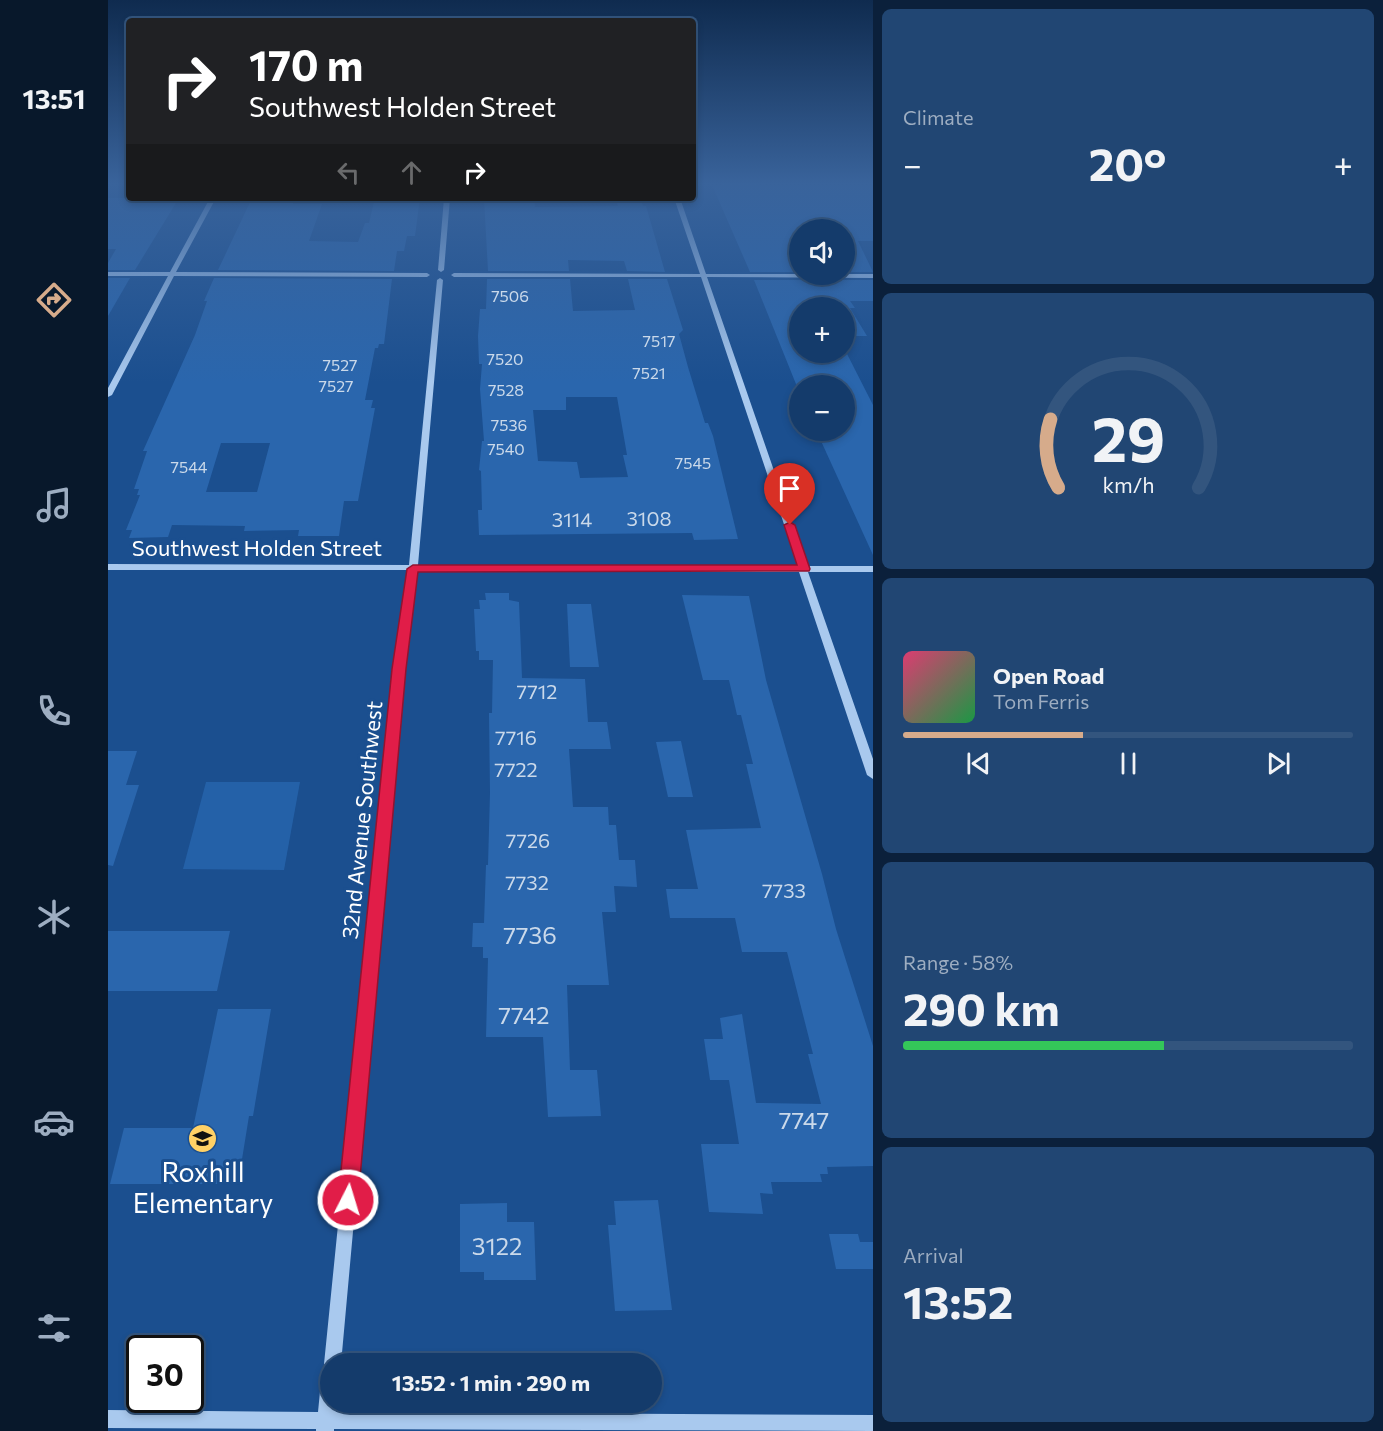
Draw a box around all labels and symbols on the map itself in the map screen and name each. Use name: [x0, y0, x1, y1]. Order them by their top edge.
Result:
house number: 7506: [491, 286, 529, 305]
house number: 7517: [643, 331, 675, 350]
house number: 7520: [487, 349, 523, 368]
house number: 7527: [323, 355, 357, 374]
house number: 7521: [632, 363, 666, 382]
house number: 7527: [319, 376, 353, 395]
house number: 7528: [488, 380, 524, 399]
house number: 7536: [491, 415, 527, 434]
house number: 7540: [487, 439, 525, 458]
house number: 7545: [675, 453, 711, 472]
house number: 7544: [171, 457, 208, 476]
pin: [764, 463, 815, 525]
house number: 3108: [626, 506, 672, 530]
house number: 3114: [552, 507, 592, 531]
street label: Southwest Holden Street: [132, 534, 382, 561]
house number: 7712: [517, 679, 557, 703]
street label: 32nd Avenue Southwest: [336, 700, 387, 940]
house number: 7716: [495, 725, 537, 749]
house number: 7722: [494, 757, 538, 781]
house number: 7726: [506, 828, 550, 852]
house number: 7732: [505, 870, 549, 894]
house number: 7733: [762, 878, 806, 902]
house number: 7736: [503, 920, 557, 949]
house number: 7742: [498, 1000, 550, 1029]
house number: 7747: [779, 1105, 829, 1134]
school or university icon: Roxhill Elementary: [187, 1122, 219, 1154]
place label: Roxhill Elementary: [133, 1155, 273, 1219]
position arrow: [316, 1168, 380, 1232]
house number: 3122: [472, 1231, 522, 1260]
speed limit sign: 30: [126, 1335, 204, 1413]

